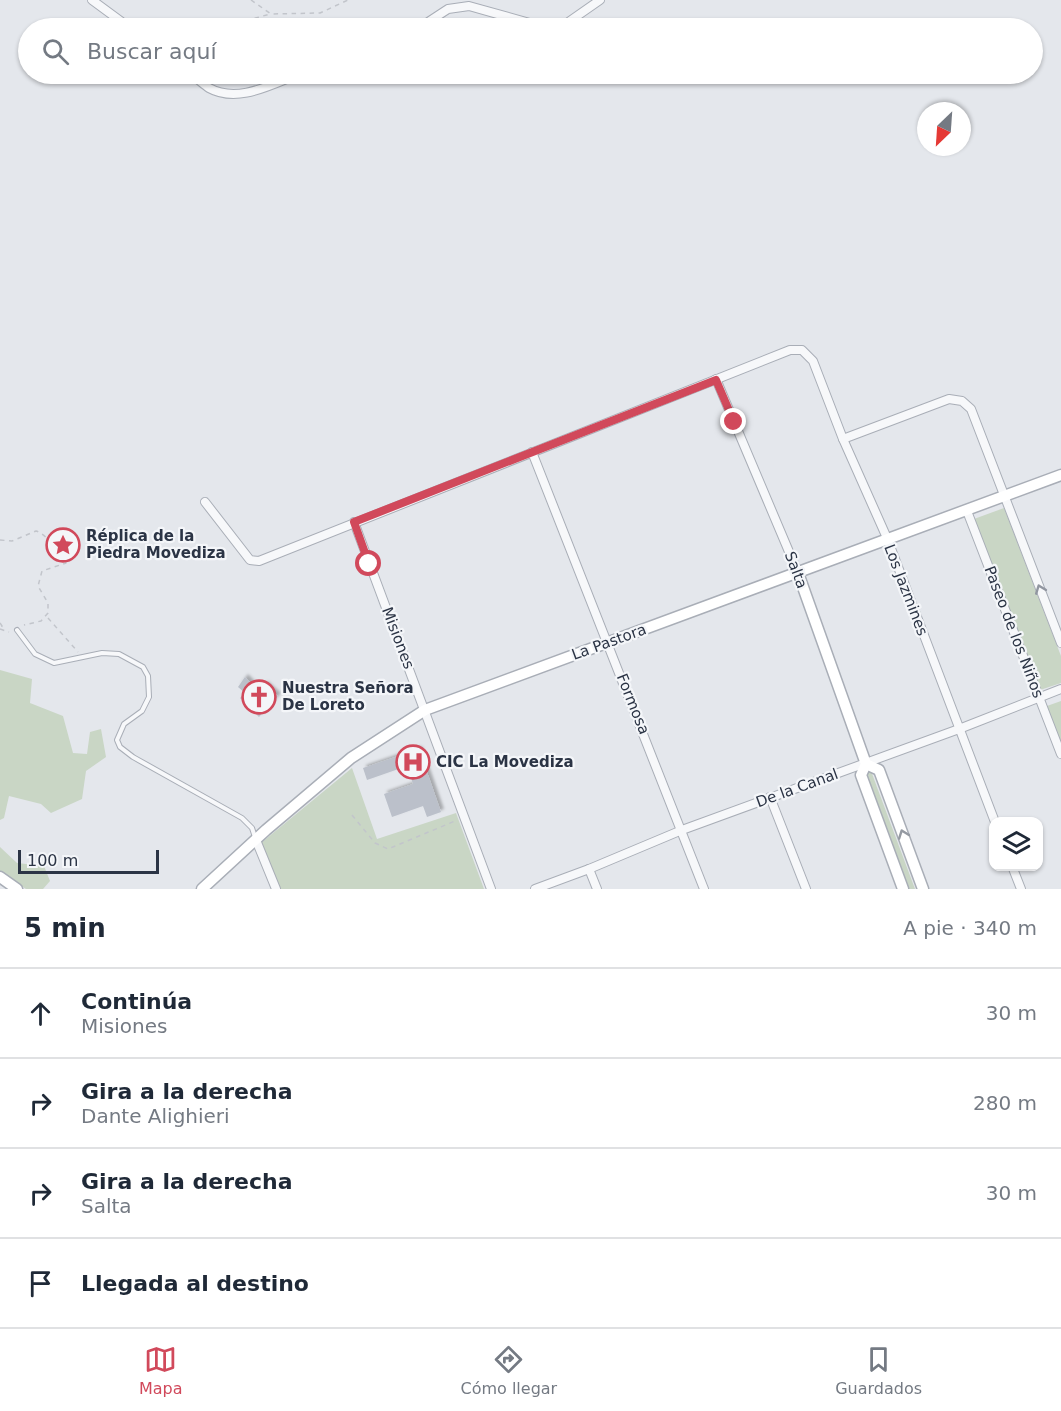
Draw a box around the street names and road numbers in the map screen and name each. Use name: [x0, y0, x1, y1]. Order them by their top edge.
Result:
street label: Los Jazmines: [880, 542, 932, 639]
street label: Salta: [781, 549, 811, 591]
street label: Paseo de los Niños: [981, 563, 1048, 701]
street label: Misiones: [378, 605, 418, 672]
street label: La Pastora: [569, 620, 649, 664]
street label: Formosa: [613, 671, 653, 737]
street label: De la Canal: [753, 765, 841, 811]

